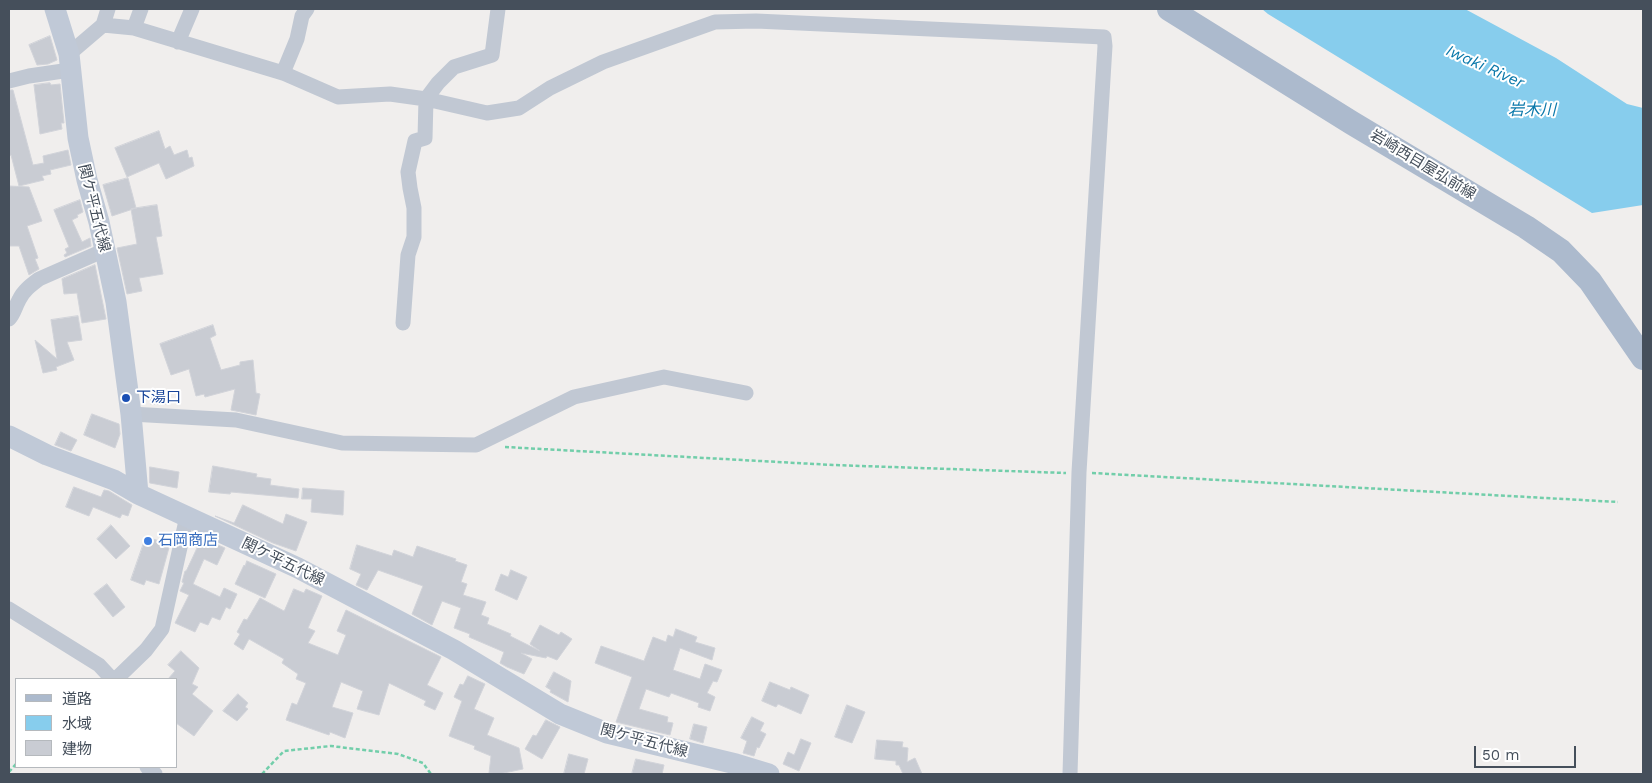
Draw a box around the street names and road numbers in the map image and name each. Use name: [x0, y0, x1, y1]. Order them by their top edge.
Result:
street label: 岩崎西目屋弘前線: [1367, 126, 1479, 204]
street label: 関ケ平五代線: [74, 162, 114, 254]
street label: 関ケ平五代線: [239, 534, 327, 590]
street label: 関ケ平五代線: [598, 721, 690, 761]

